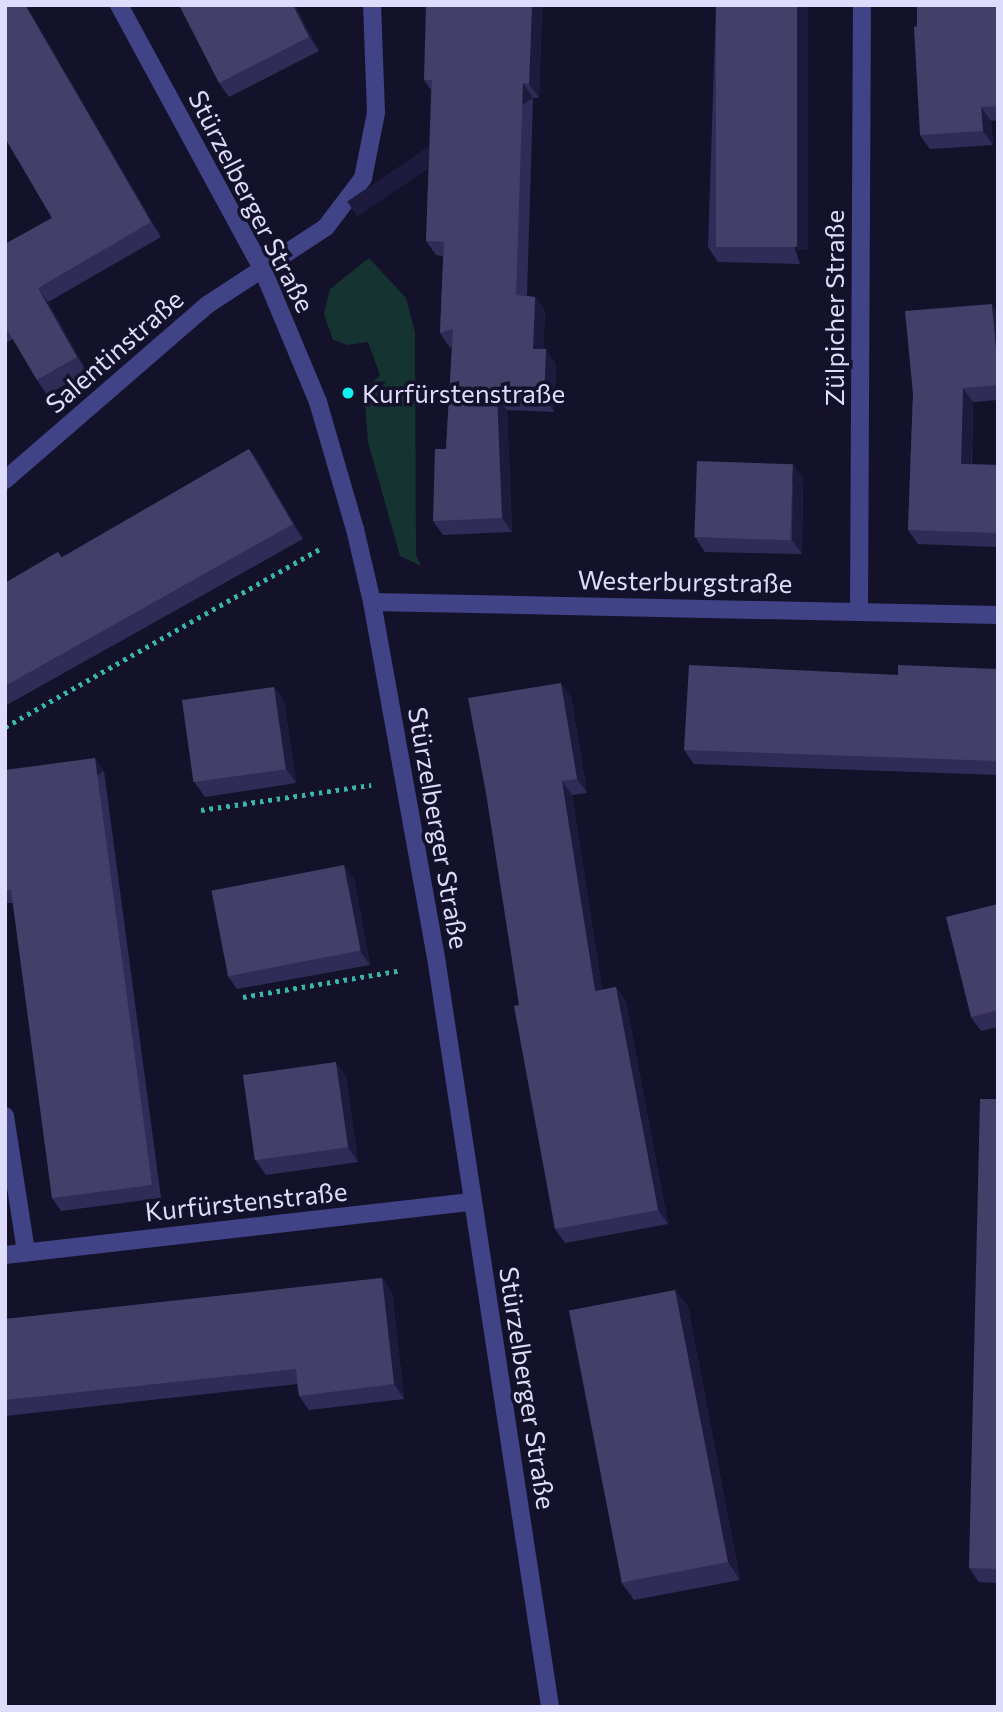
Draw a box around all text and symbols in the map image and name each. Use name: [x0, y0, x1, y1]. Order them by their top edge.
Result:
street label: Stürzelberger Straße: [182, 85, 322, 317]
street label: Zülpicher Straße: [818, 210, 850, 406]
street label: Salentinstraße: [39, 283, 189, 419]
place label: Kurfürstenstraße: [362, 377, 565, 409]
marker: Kurfürstenstraße: [340, 385, 356, 401]
street label: Westerburgstraße: [577, 564, 793, 598]
street label: Stürzelberger Straße: [402, 705, 476, 951]
street label: Kurfürstenstraße: [143, 1175, 349, 1227]
street label: Stürzelberger Straße: [493, 1265, 563, 1511]

